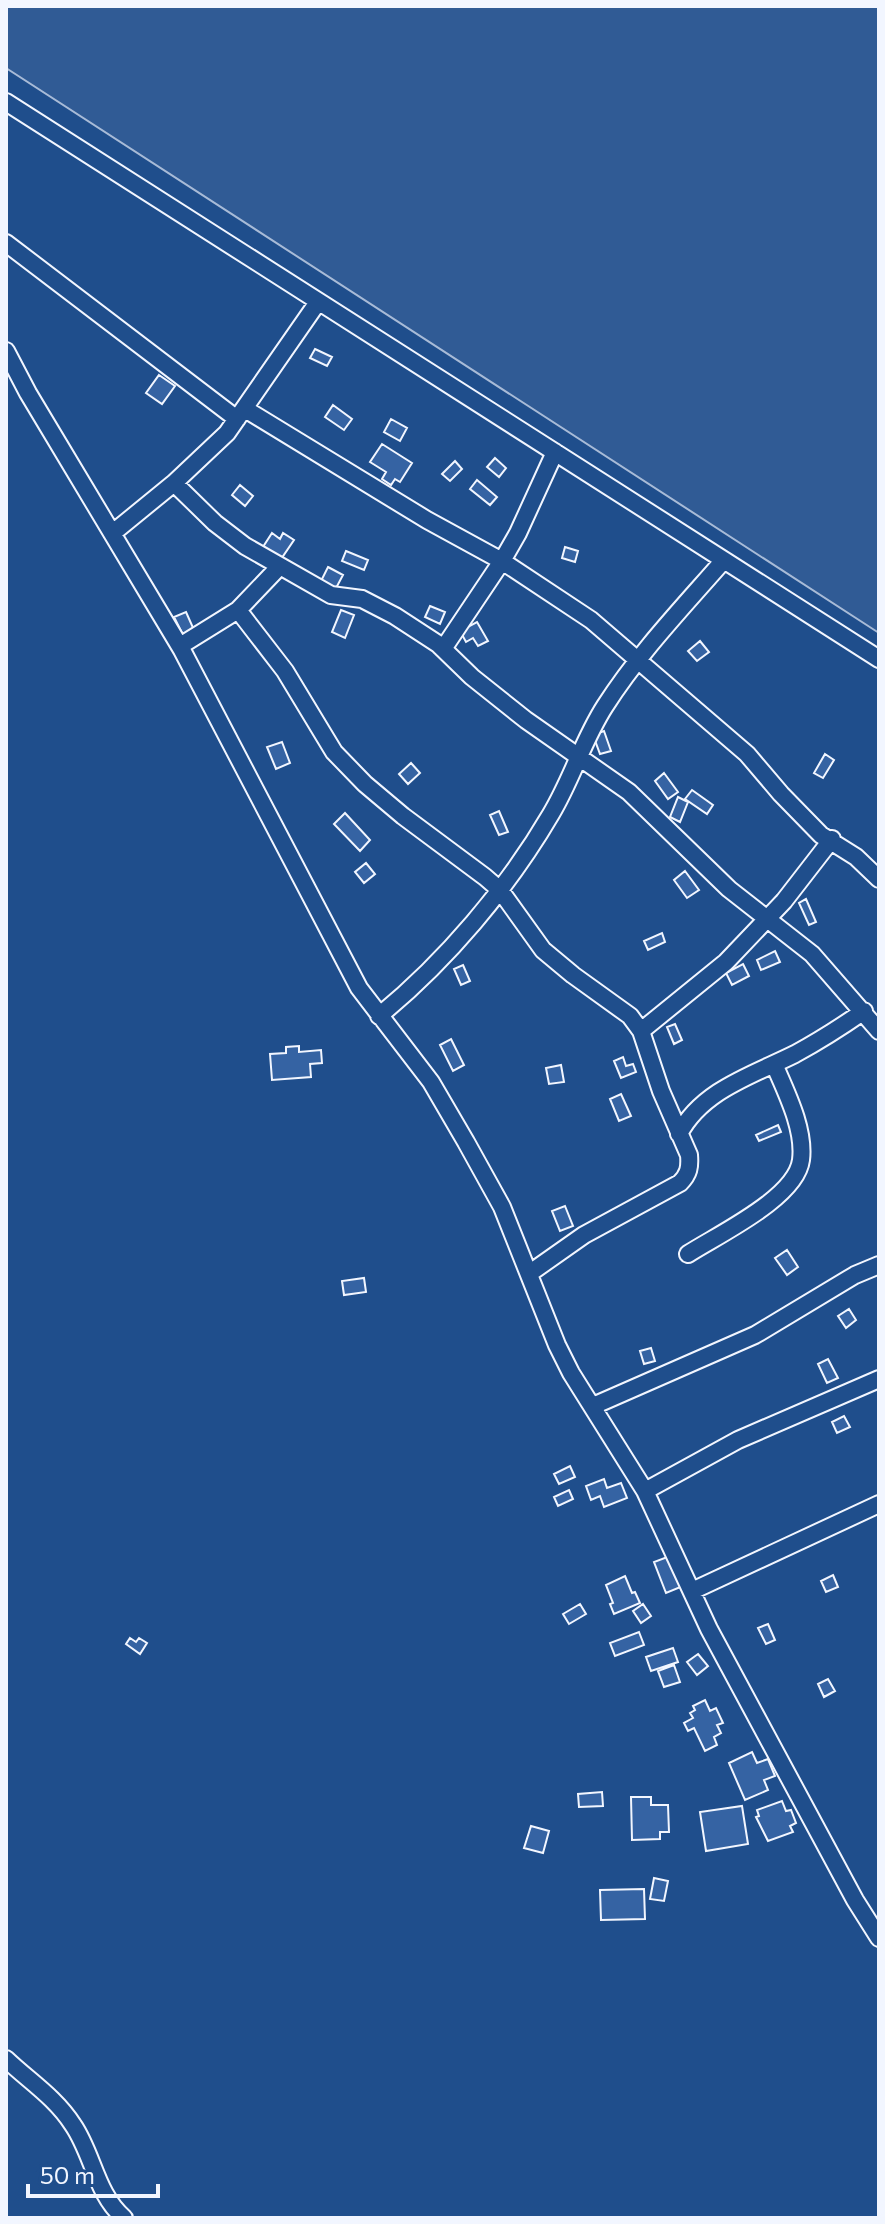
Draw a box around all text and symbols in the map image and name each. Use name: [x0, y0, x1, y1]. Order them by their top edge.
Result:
scale bar: [28, 2148, 158, 2198]
text: 50 m: [40, 2160, 95, 2189]

